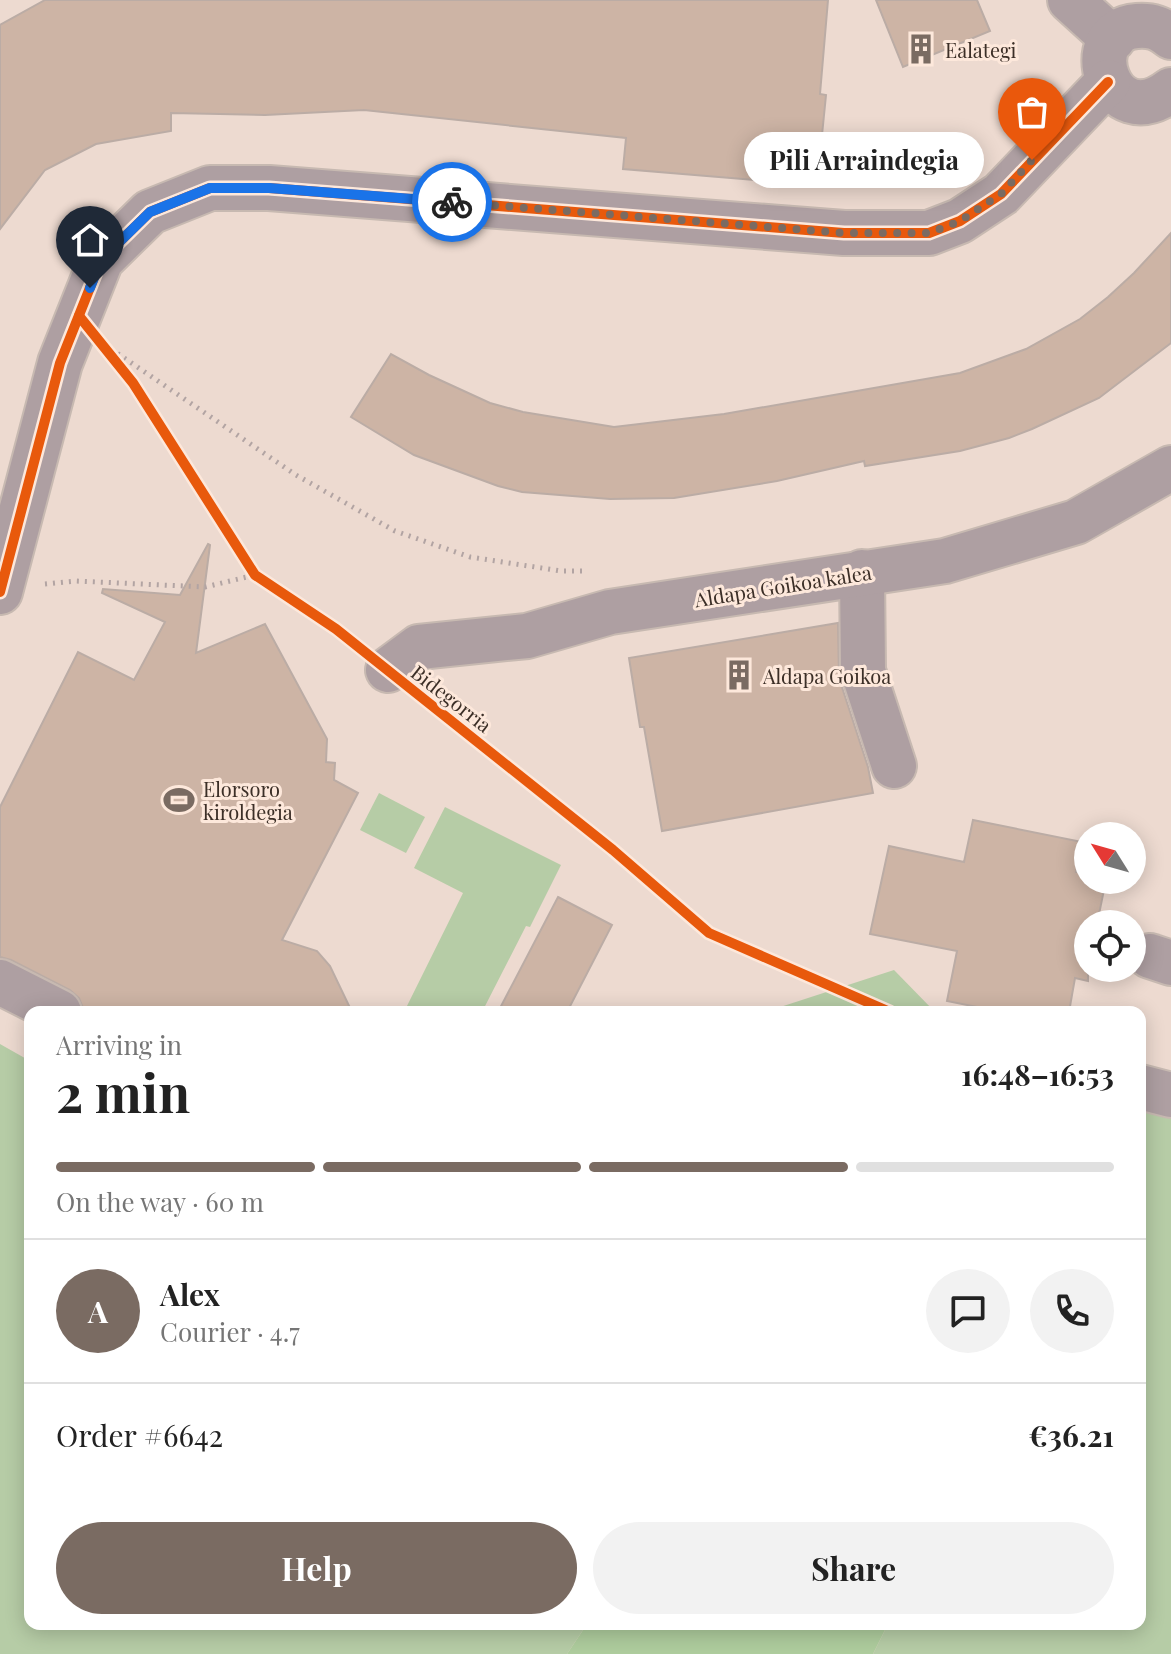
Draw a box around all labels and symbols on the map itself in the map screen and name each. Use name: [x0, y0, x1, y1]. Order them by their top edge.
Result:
building icon: Ealategi: [904, 32, 938, 66]
place label: Ealategi: [945, 36, 1017, 63]
pin: [998, 78, 1066, 160]
callout: Pili Arraindegia: [744, 132, 984, 188]
courier: [412, 162, 492, 242]
pin: [56, 206, 124, 288]
street label: Aldapa Goikoa kalea: [692, 558, 873, 612]
street label: Bidegorria: [406, 658, 498, 738]
building icon: Aldapa Goikoa: [722, 658, 756, 692]
place label: Aldapa Goikoa: [762, 662, 891, 689]
place label: Elorsoro kiroldegia: [203, 775, 293, 825]
sports icon: Elorsoro kiroldegia: [162, 783, 196, 817]
north arrow: [1074, 822, 1146, 894]

